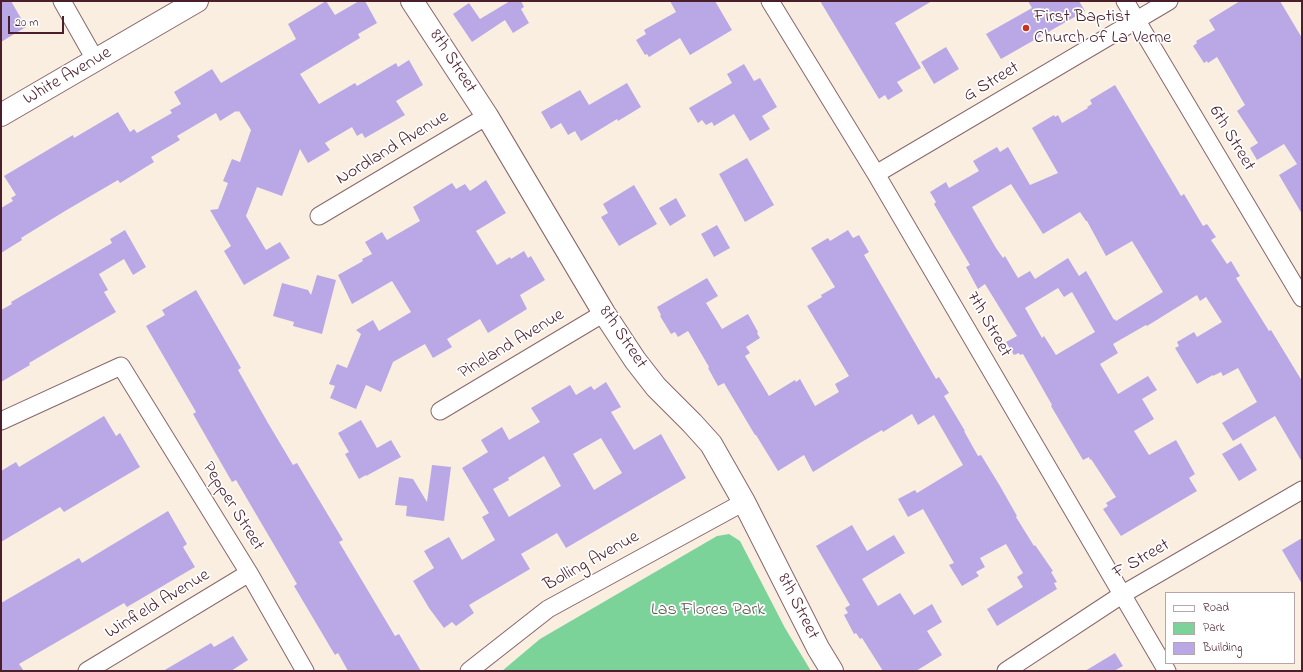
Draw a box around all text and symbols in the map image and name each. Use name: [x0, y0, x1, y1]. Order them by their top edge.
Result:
place label: First Baptist Church of La Verne: [1034, 7, 1171, 50]
scale bar: [10, 8, 66, 34]
text: 20 m: [15, 14, 38, 32]
marker: First Baptist Church of La Verne: [1021, 23, 1031, 33]
street label: 8th Street: [424, 26, 480, 98]
street label: White Avenue: [20, 43, 116, 111]
street label: G Street: [960, 58, 1024, 108]
street label: 6th Street: [1203, 102, 1259, 176]
street label: Nordland Avenue: [333, 107, 453, 191]
street label: 7th Street: [961, 288, 1015, 362]
street label: 8th Street: [593, 302, 651, 374]
street label: Pineland Avenue: [455, 305, 569, 385]
street label: Pepper Street: [196, 459, 268, 555]
street label: Bolling Avenue: [541, 527, 643, 597]
street label: F Street: [1110, 535, 1174, 585]
street label: Winfield Avenue: [102, 565, 214, 645]
street label: 8th Street: [771, 570, 823, 644]
legend: [1165, 592, 1295, 664]
text: Road: [1203, 599, 1229, 617]
park label: Las Flores Park: [651, 600, 765, 622]
text: Park: [1203, 619, 1225, 637]
text: Building: [1203, 639, 1242, 657]

